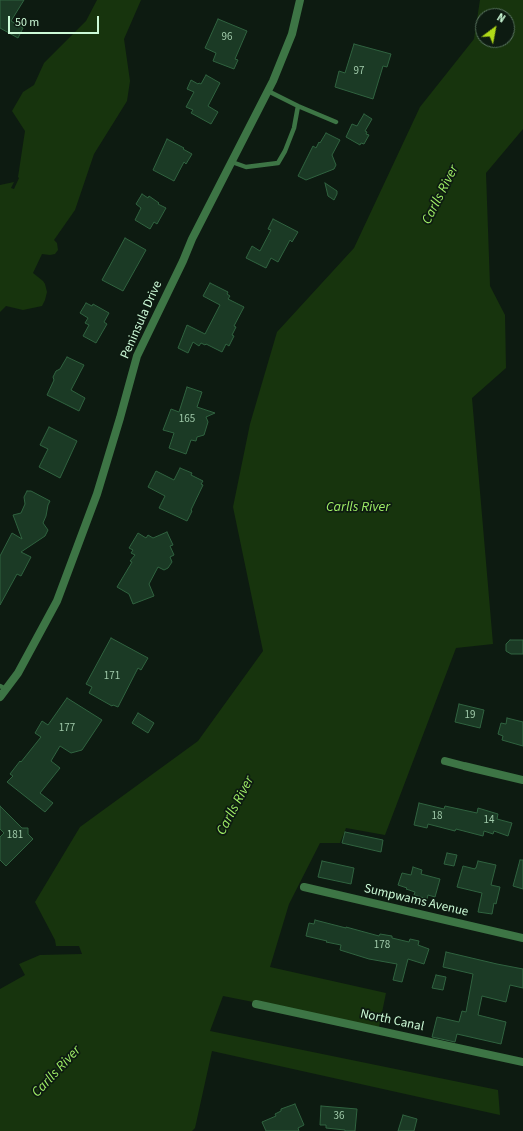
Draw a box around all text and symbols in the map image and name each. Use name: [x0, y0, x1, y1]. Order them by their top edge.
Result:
scale bar: [10, 8, 101, 34]
north arrow: [475, 8, 515, 48]
text: N: [494, 10, 508, 27]
text: 50 m: [15, 14, 39, 31]
house number: 96: [222, 31, 232, 45]
house number: 97: [354, 65, 364, 79]
water label: Carlls River: [419, 163, 463, 227]
street label: Peninsula Drive: [118, 278, 166, 362]
house number: 165: [179, 413, 195, 427]
water label: Carlls River: [326, 500, 390, 516]
house number: 171: [104, 670, 120, 684]
house number: 19: [465, 709, 475, 723]
house number: 177: [59, 722, 75, 736]
water label: Carlls River: [214, 774, 258, 838]
house number: 18: [432, 810, 442, 824]
house number: 14: [484, 814, 494, 828]
house number: 181: [7, 829, 23, 843]
street label: Sumpwams Avenue: [362, 881, 470, 921]
house number: 178: [374, 939, 390, 953]
street label: North Canal: [359, 1007, 425, 1035]
water label: Carlls River: [29, 1043, 85, 1101]
house number: 36: [334, 1110, 344, 1124]

